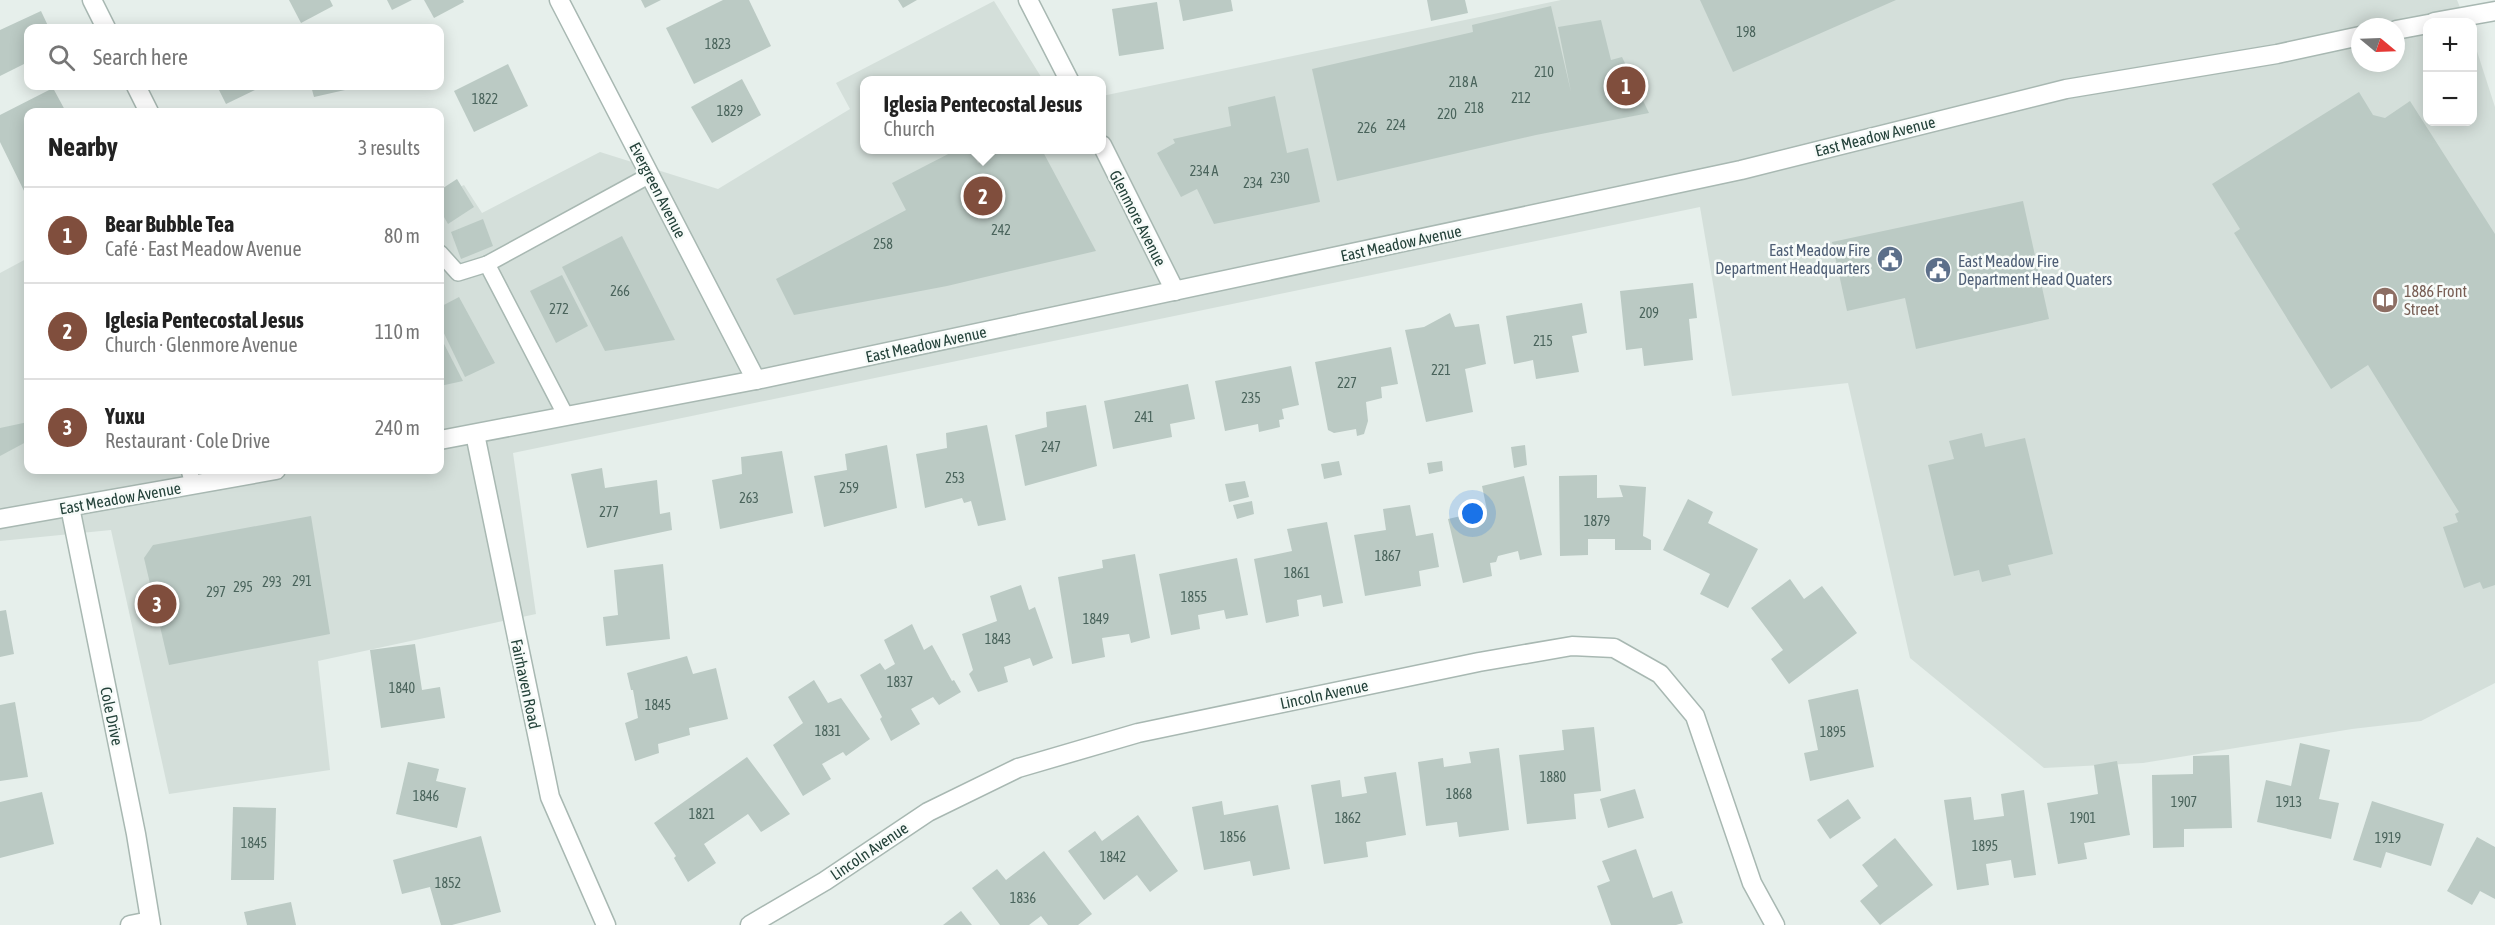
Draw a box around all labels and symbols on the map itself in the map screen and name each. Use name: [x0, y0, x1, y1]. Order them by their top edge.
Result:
north arrow: [2351, 18, 2405, 72]
house number: 198: [1736, 24, 1756, 40]
house number: 1823: [705, 36, 731, 52]
house number: 210: [1534, 64, 1554, 80]
pin: 1: [1606, 64, 1646, 109]
house number: 218 A: [1449, 74, 1477, 90]
house number: 212: [1511, 90, 1531, 106]
house number: 1822: [472, 91, 498, 107]
house number: 218: [1464, 100, 1484, 116]
house number: 1829: [717, 103, 743, 119]
house number: 220: [1437, 106, 1457, 122]
street label: East Meadow Avenue: [1813, 112, 1937, 160]
house number: 224: [1386, 117, 1406, 133]
house number: 226: [1357, 120, 1377, 136]
street label: Evergreen Avenue: [625, 139, 690, 241]
house number: 234 A: [1190, 163, 1218, 179]
street label: Glenmore Avenue: [1106, 167, 1170, 269]
house number: 230: [1270, 170, 1290, 186]
pin: 2: [964, 174, 1002, 218]
house number: 234: [1243, 175, 1263, 191]
street label: East Meadow Avenue: [1339, 221, 1463, 265]
house number: 242: [991, 222, 1011, 238]
house number: 258: [873, 236, 893, 252]
place label: East Meadow Fire Department Headquarters: [1715, 241, 1870, 278]
public building icon: East Meadow Fire Department Headquarters: [1875, 244, 1905, 274]
place label: East Meadow Fire Department Head Quaters: [1958, 252, 2112, 289]
public building icon: East Meadow Fire Department Head Quaters: [1923, 255, 1953, 285]
place label: 1886 Front Street: [2404, 282, 2467, 318]
house number: 266: [610, 283, 630, 299]
library icon: 1886 Front Street: [2370, 285, 2400, 315]
house number: 272: [549, 301, 569, 317]
house number: 209: [1639, 305, 1659, 321]
street label: East Meadow Avenue: [864, 322, 988, 366]
house number: 215: [1533, 333, 1553, 349]
house number: 221: [1431, 362, 1451, 378]
house number: 227: [1337, 375, 1357, 391]
house number: 235: [1241, 390, 1261, 406]
house number: 241: [1134, 409, 1154, 425]
house number: 247: [1041, 439, 1061, 455]
house number: 253: [945, 470, 965, 486]
street label: East Meadow Avenue: [58, 478, 182, 518]
house number: 259: [839, 480, 859, 496]
house number: 263: [739, 490, 759, 506]
your location: [1458, 499, 1487, 528]
house number: 277: [599, 504, 619, 520]
house number: 1879: [1584, 513, 1610, 529]
house number: 1867: [1375, 548, 1401, 564]
house number: 1861: [1284, 565, 1310, 581]
house number: 291: [292, 573, 312, 589]
house number: 293: [262, 574, 282, 590]
house number: 295: [233, 579, 253, 595]
pin: 3: [138, 582, 176, 626]
house number: 297: [206, 584, 226, 600]
house number: 1855: [1181, 589, 1207, 605]
house number: 1849: [1083, 611, 1109, 627]
house number: 1843: [985, 631, 1011, 647]
street label: Fairhaven Road: [508, 637, 544, 731]
house number: 1837: [887, 674, 913, 690]
street label: Lincoln Avenue: [1278, 676, 1370, 712]
house number: 1840: [389, 680, 416, 696]
street label: Cole Drive: [97, 685, 127, 747]
house number: 1845: [645, 697, 671, 713]
house number: 1831: [815, 723, 841, 739]
house number: 1895: [1820, 724, 1846, 740]
house number: 1880: [1540, 769, 1567, 785]
house number: 1868: [1446, 786, 1473, 802]
house number: 1846: [413, 788, 440, 804]
house number: 1907: [2171, 794, 2197, 810]
house number: 1913: [2276, 794, 2302, 810]
house number: 1821: [689, 806, 715, 822]
house number: 1862: [1335, 810, 1361, 826]
house number: 1901: [2070, 810, 2096, 826]
street label: Lincoln Avenue: [827, 818, 911, 884]
house number: 1856: [1220, 829, 1247, 845]
house number: 1919: [2375, 830, 2401, 846]
house number: 1845: [241, 835, 267, 851]
house number: 1895: [1972, 838, 1998, 854]
house number: 1842: [1100, 849, 1126, 865]
house number: 1852: [435, 875, 461, 891]
house number: 1836: [1010, 890, 1037, 906]

